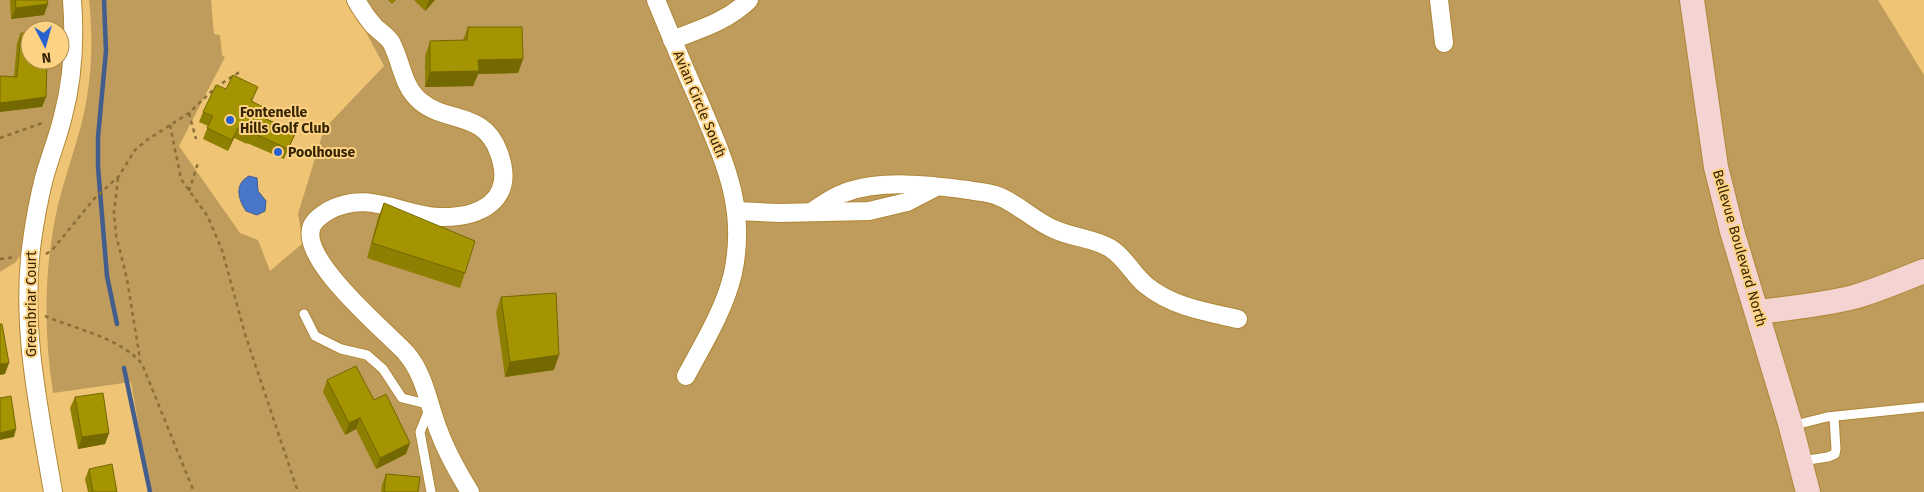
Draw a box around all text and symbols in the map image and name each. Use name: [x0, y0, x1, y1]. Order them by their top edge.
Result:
north arrow: [20, 20, 70, 70]
text: N: [41, 48, 52, 66]
street label: Avian Circle South: [669, 48, 730, 160]
place label: Fontenelle Hills Golf Club: [240, 104, 330, 137]
marker: Fontenelle Hills Golf Club: [224, 114, 236, 126]
place label: Poolhouse: [288, 144, 356, 161]
marker: Poolhouse: [272, 146, 284, 158]
street label: Bellevue Boulevard North: [1709, 168, 1770, 329]
street label: Greenbriar Court: [23, 250, 40, 357]

